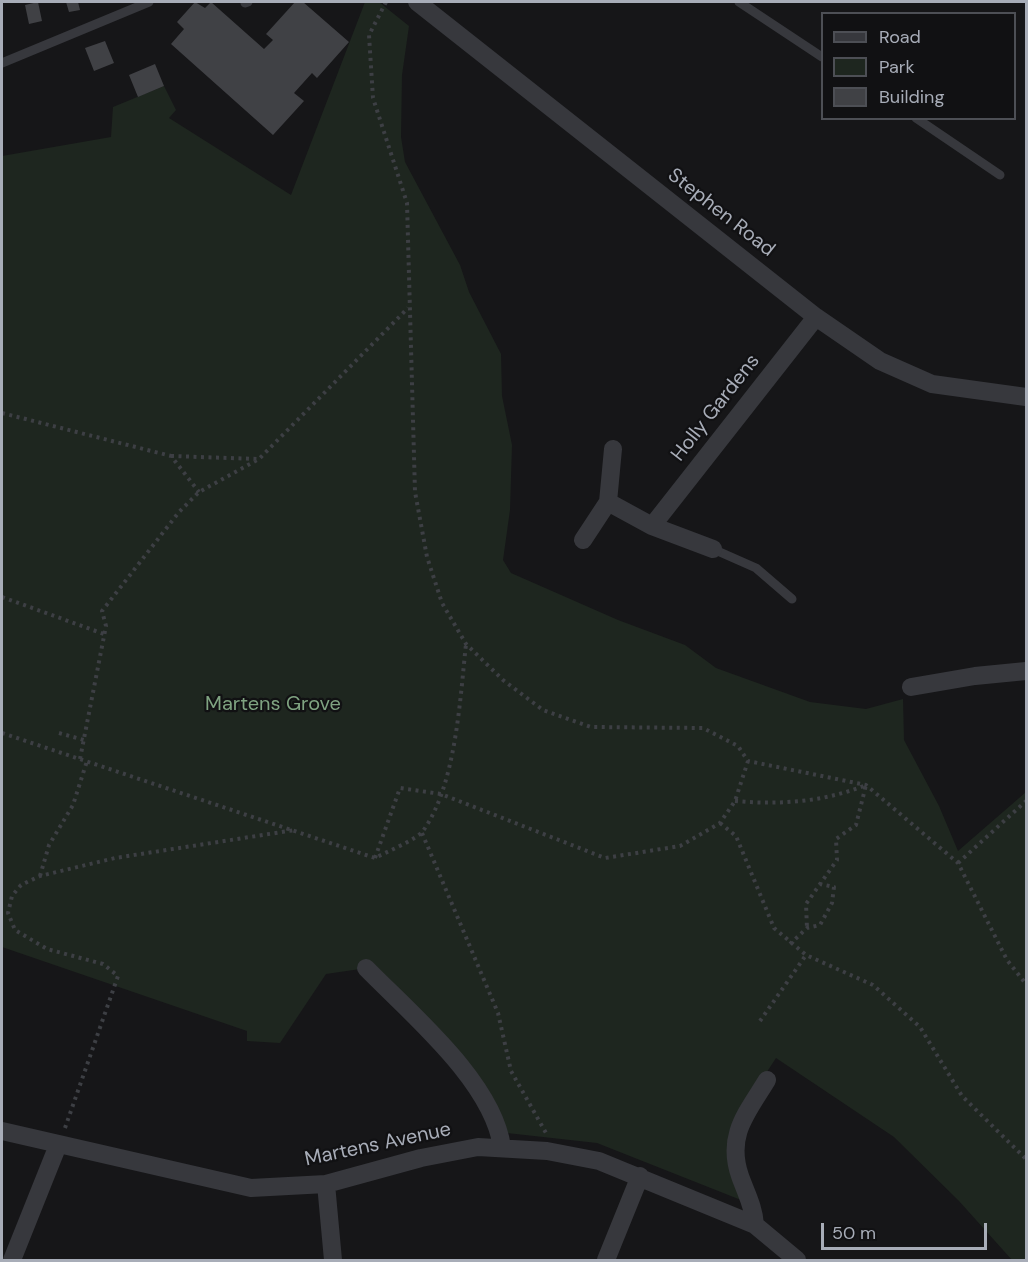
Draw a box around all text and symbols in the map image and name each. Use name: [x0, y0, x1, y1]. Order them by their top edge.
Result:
legend: [821, 12, 1016, 120]
text: Road: [879, 25, 921, 49]
text: Park: [879, 55, 915, 79]
text: Building: [879, 85, 944, 109]
street label: Stephen Road: [663, 164, 779, 262]
street label: Holly Gardens: [667, 350, 765, 466]
park label: Martens Grove: [205, 693, 341, 717]
street label: Martens Avenue: [303, 1118, 453, 1172]
scale bar: [824, 1211, 990, 1249]
text: 50 m: [832, 1221, 876, 1245]

